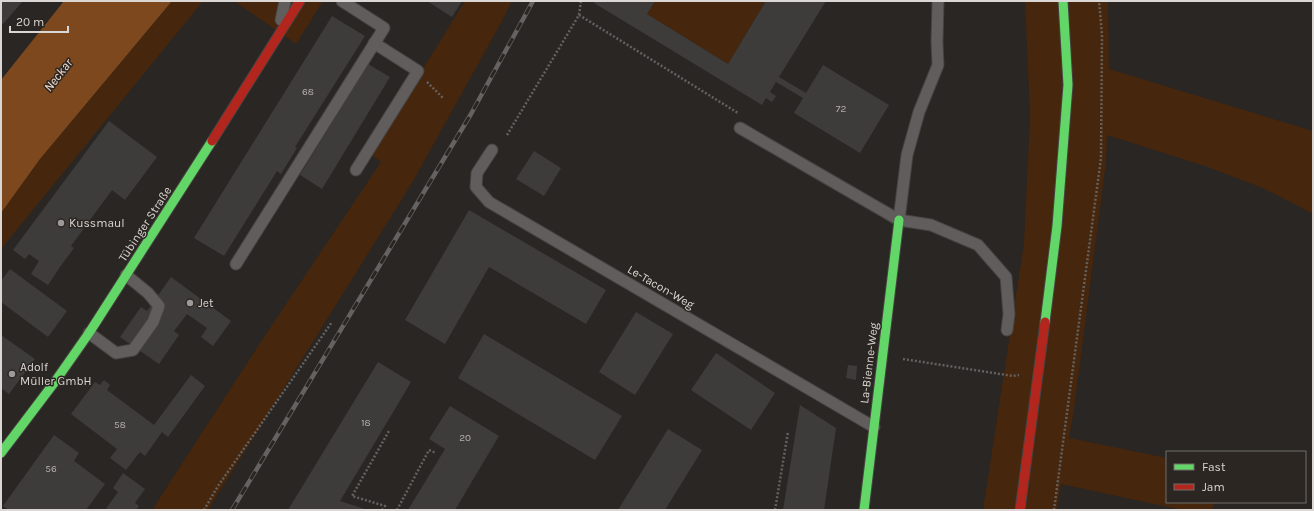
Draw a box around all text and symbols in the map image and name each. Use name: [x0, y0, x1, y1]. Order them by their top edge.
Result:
scale bar: [10, 8, 68, 34]
text: 20 m: [16, 15, 44, 29]
water label: Neckar: [40, 55, 76, 94]
house number: 68: [302, 86, 314, 98]
house number: 72: [836, 103, 846, 115]
street label: Tübinger Straße: [116, 184, 174, 264]
place label: Kussmaul: [69, 216, 125, 230]
marker: Kussmaul: [56, 218, 66, 228]
street label: Le-Tacon-Weg: [625, 262, 697, 312]
place label: Jet: [198, 296, 214, 310]
marker: Jet: [185, 298, 195, 308]
street label: La-Bienne-Weg: [857, 321, 881, 404]
place label: Adolf Müller GmbH: [20, 360, 92, 388]
marker: Adolf Müller GmbH: [7, 369, 17, 379]
house number: 18: [361, 417, 371, 429]
house number: 58: [114, 419, 126, 431]
house number: 20: [459, 432, 471, 444]
legend: [1166, 451, 1306, 503]
text: Fast: [1202, 460, 1226, 474]
house number: 56: [45, 463, 57, 475]
text: Jam: [1202, 480, 1225, 494]

